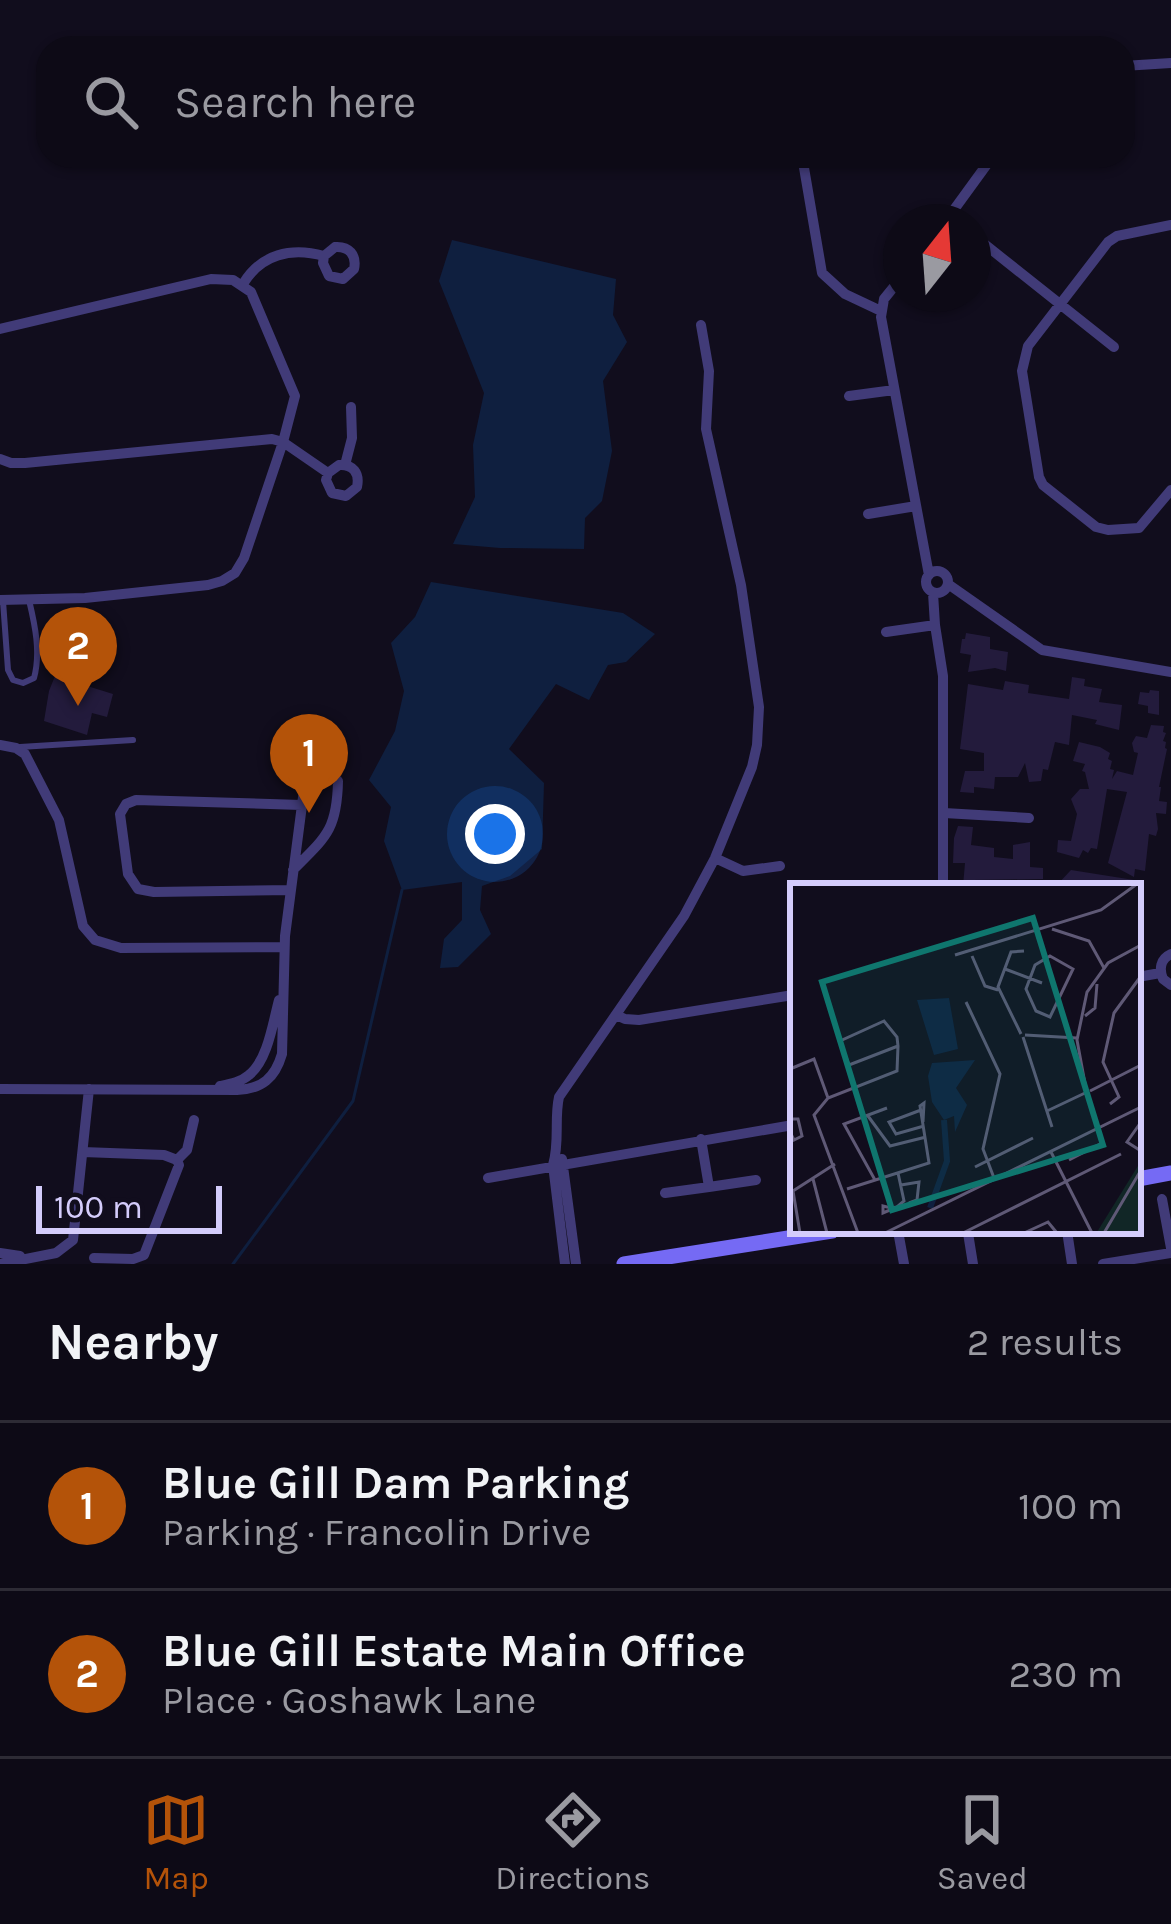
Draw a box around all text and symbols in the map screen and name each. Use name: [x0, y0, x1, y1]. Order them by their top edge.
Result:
search box: [36, 36, 1135, 168]
icon: search: [78, 69, 144, 135]
text: Search here: [174, 76, 416, 128]
north arrow: [883, 204, 991, 312]
pin: 2: [39, 607, 117, 706]
pin: 1: [270, 714, 348, 813]
your location: [465, 804, 525, 864]
inset map: [790, 883, 1141, 1234]
scale bar: [36, 1180, 222, 1233]
text: 100 m: [54, 1188, 143, 1226]
text: Nearby: [48, 1312, 218, 1372]
text: 2 results: [967, 1319, 1123, 1365]
text: Blue Gill Dam Parking: [162, 1457, 629, 1509]
text: 1: [80, 1483, 94, 1529]
text: 100 m: [1018, 1483, 1123, 1529]
text: Parking · Francolin Drive: [162, 1509, 591, 1555]
text: Blue Gill Estate Main Office: [162, 1625, 746, 1677]
text: 2: [75, 1651, 99, 1697]
text: 230 m: [1008, 1651, 1123, 1697]
text: Place · Goshawk Lane: [162, 1677, 536, 1723]
tab: Map: [143, 1787, 209, 1897]
tab: Directions: [495, 1787, 650, 1897]
tab: Saved: [937, 1787, 1028, 1897]

